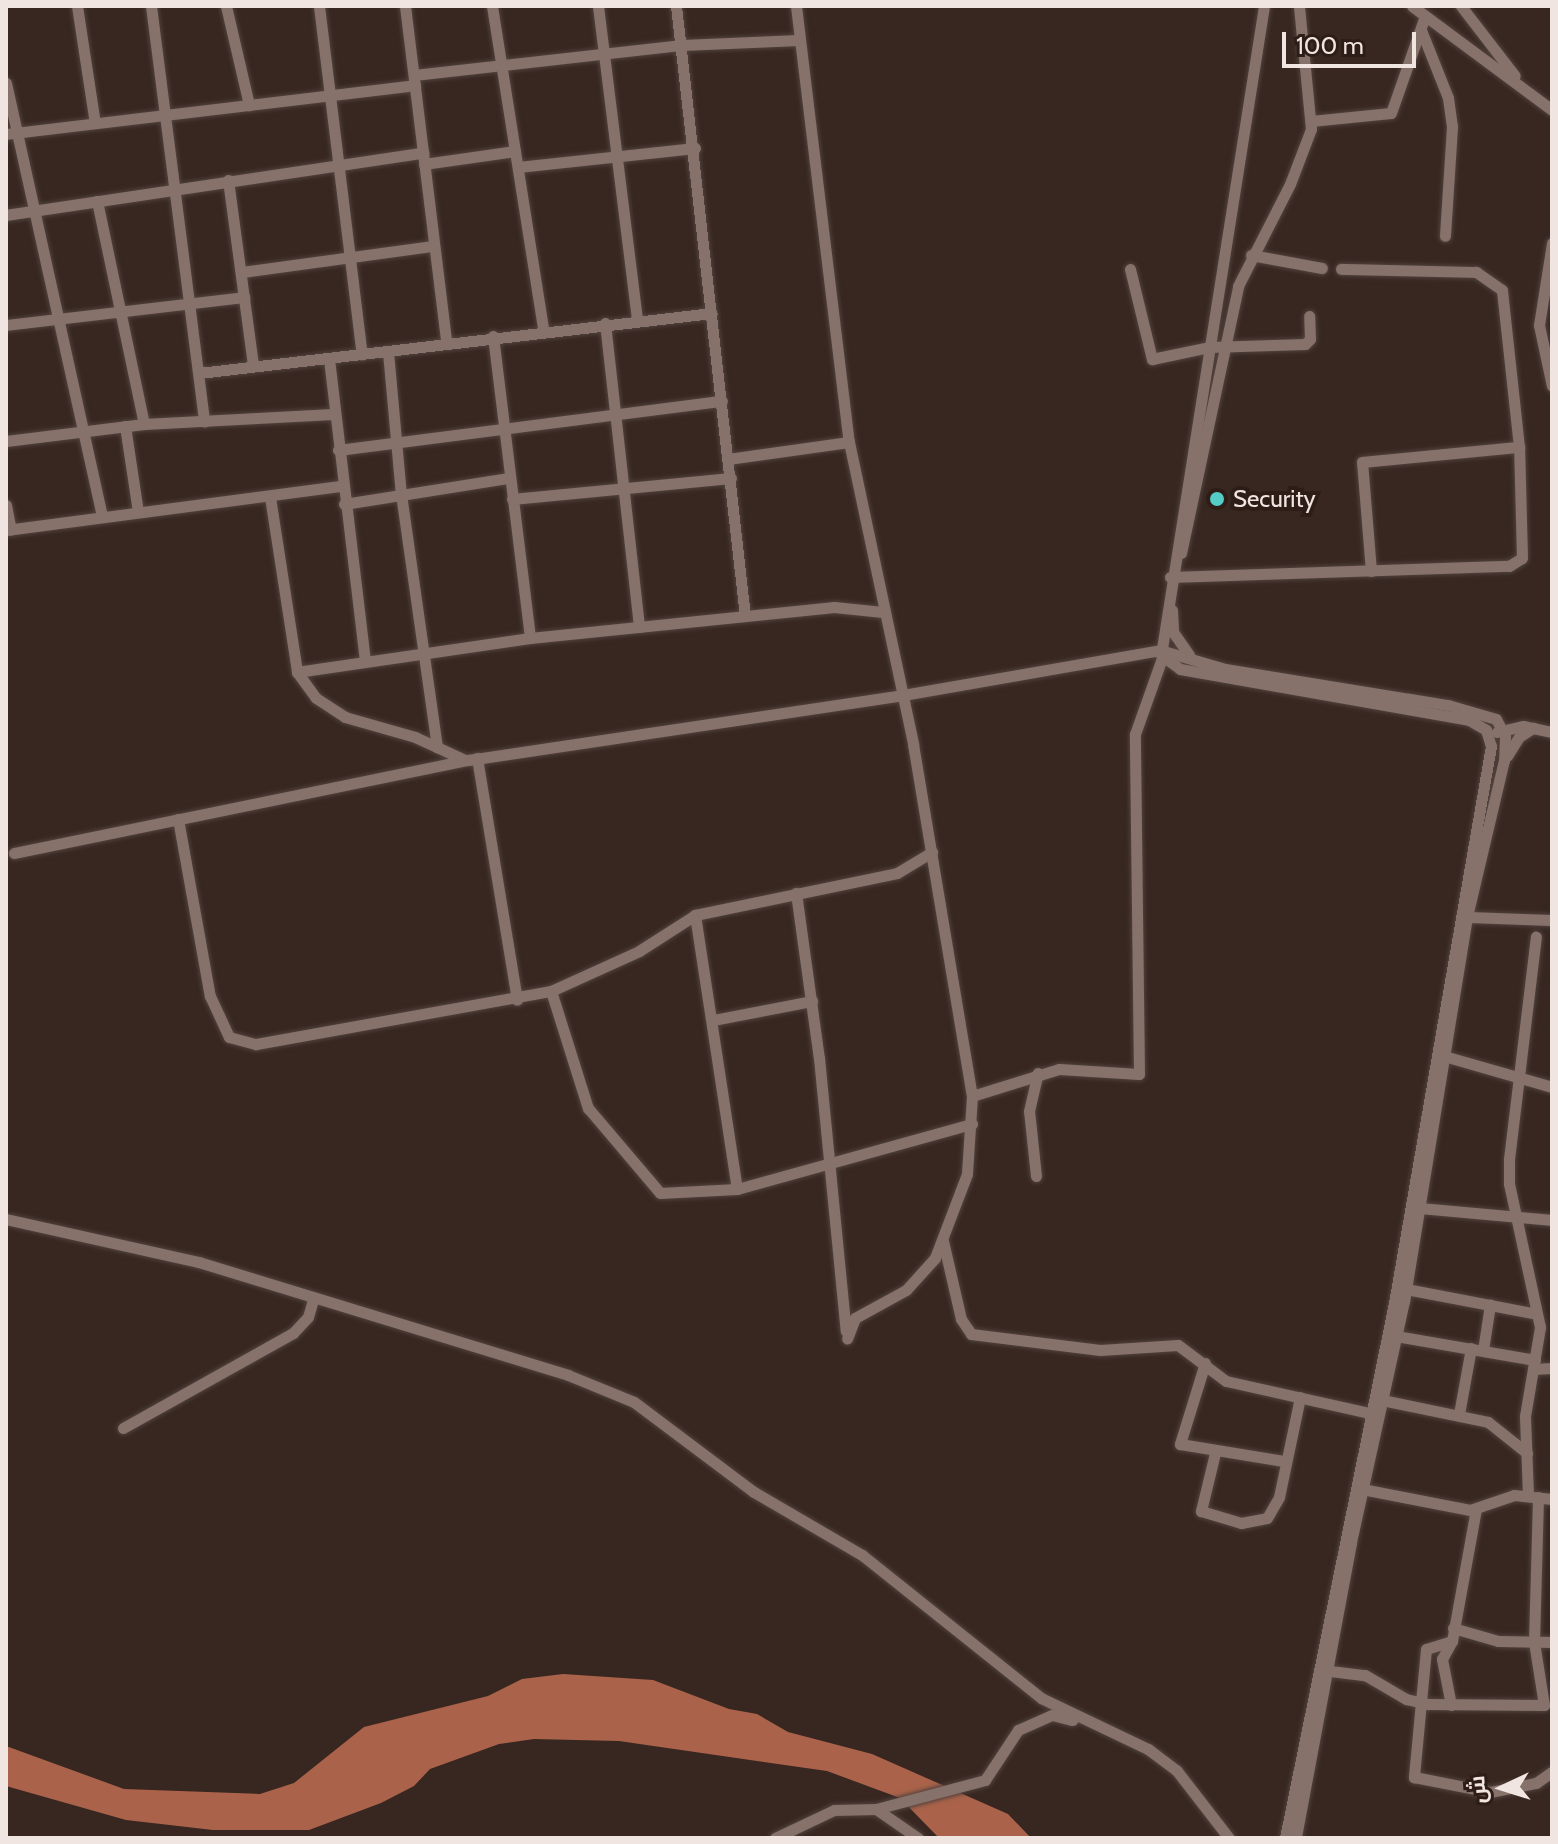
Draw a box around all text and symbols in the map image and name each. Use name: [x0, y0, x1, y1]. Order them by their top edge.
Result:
scale bar: [1286, 16, 1420, 66]
text: 100 m: [1296, 31, 1364, 60]
place label: Security: [1233, 485, 1316, 513]
marker: Security: [1208, 490, 1226, 508]
north arrow: [1462, 1748, 1542, 1828]
text: ش: [1463, 1775, 1492, 1805]

